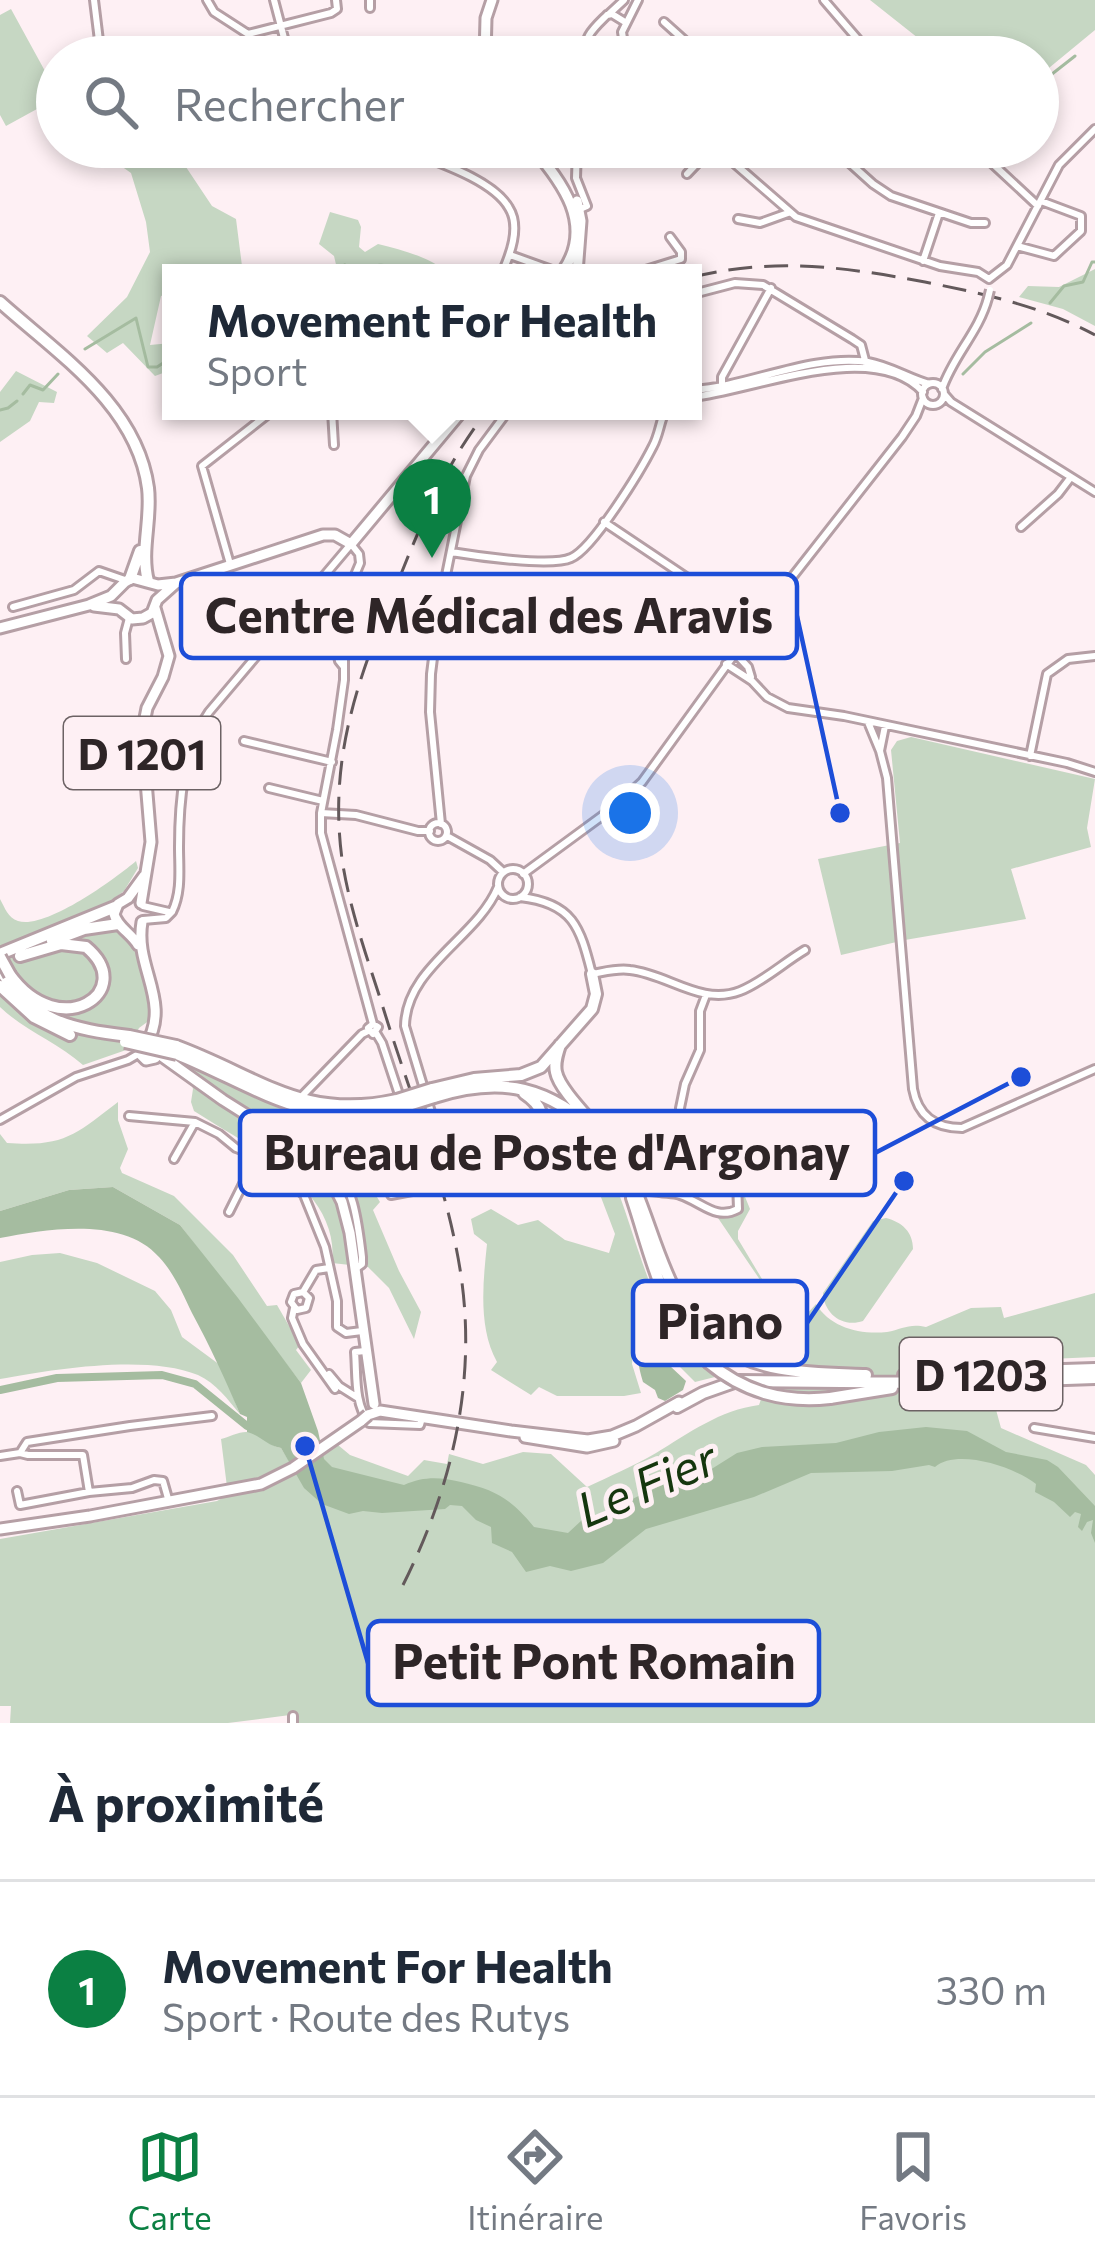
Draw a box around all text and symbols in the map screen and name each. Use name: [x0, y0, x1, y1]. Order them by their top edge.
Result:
search box: [36, 36, 1059, 168]
icon: search: [78, 69, 144, 135]
text: Rechercher: [174, 75, 405, 130]
popup: [162, 264, 702, 420]
text: Movement For Health: [207, 291, 657, 346]
text: Sport: [207, 346, 307, 394]
pin: 1: [393, 459, 471, 558]
callout: Centre Médical des Aravis: [181, 574, 797, 658]
text: Centre Médical des Aravis: [205, 584, 773, 643]
road number: D 1201: [64, 717, 220, 789]
your location: [600, 783, 660, 843]
callout: Bureau de Poste d'Argonay: [240, 1111, 875, 1195]
text: Bureau de Poste d'Argonay: [264, 1121, 850, 1180]
callout: Piano: [633, 1281, 807, 1365]
text: Piano: [657, 1290, 783, 1349]
road number: D 1203: [900, 1338, 1062, 1410]
water label: Le Fier: [567, 1426, 727, 1538]
callout: Petit Pont Romain: [368, 1621, 819, 1705]
text: Petit Pont Romain: [392, 1630, 796, 1689]
text: À proximité: [48, 1770, 324, 1833]
text: Movement For Health: [162, 1937, 613, 1992]
text: 1: [78, 1965, 96, 2013]
text: 330 m: [936, 1965, 1047, 2013]
text: Sport · Route des Rutys: [162, 1992, 570, 2040]
tab: Carte: [128, 2124, 212, 2237]
tab: Itinéraire: [467, 2124, 604, 2237]
tab: Favoris: [859, 2124, 967, 2237]

